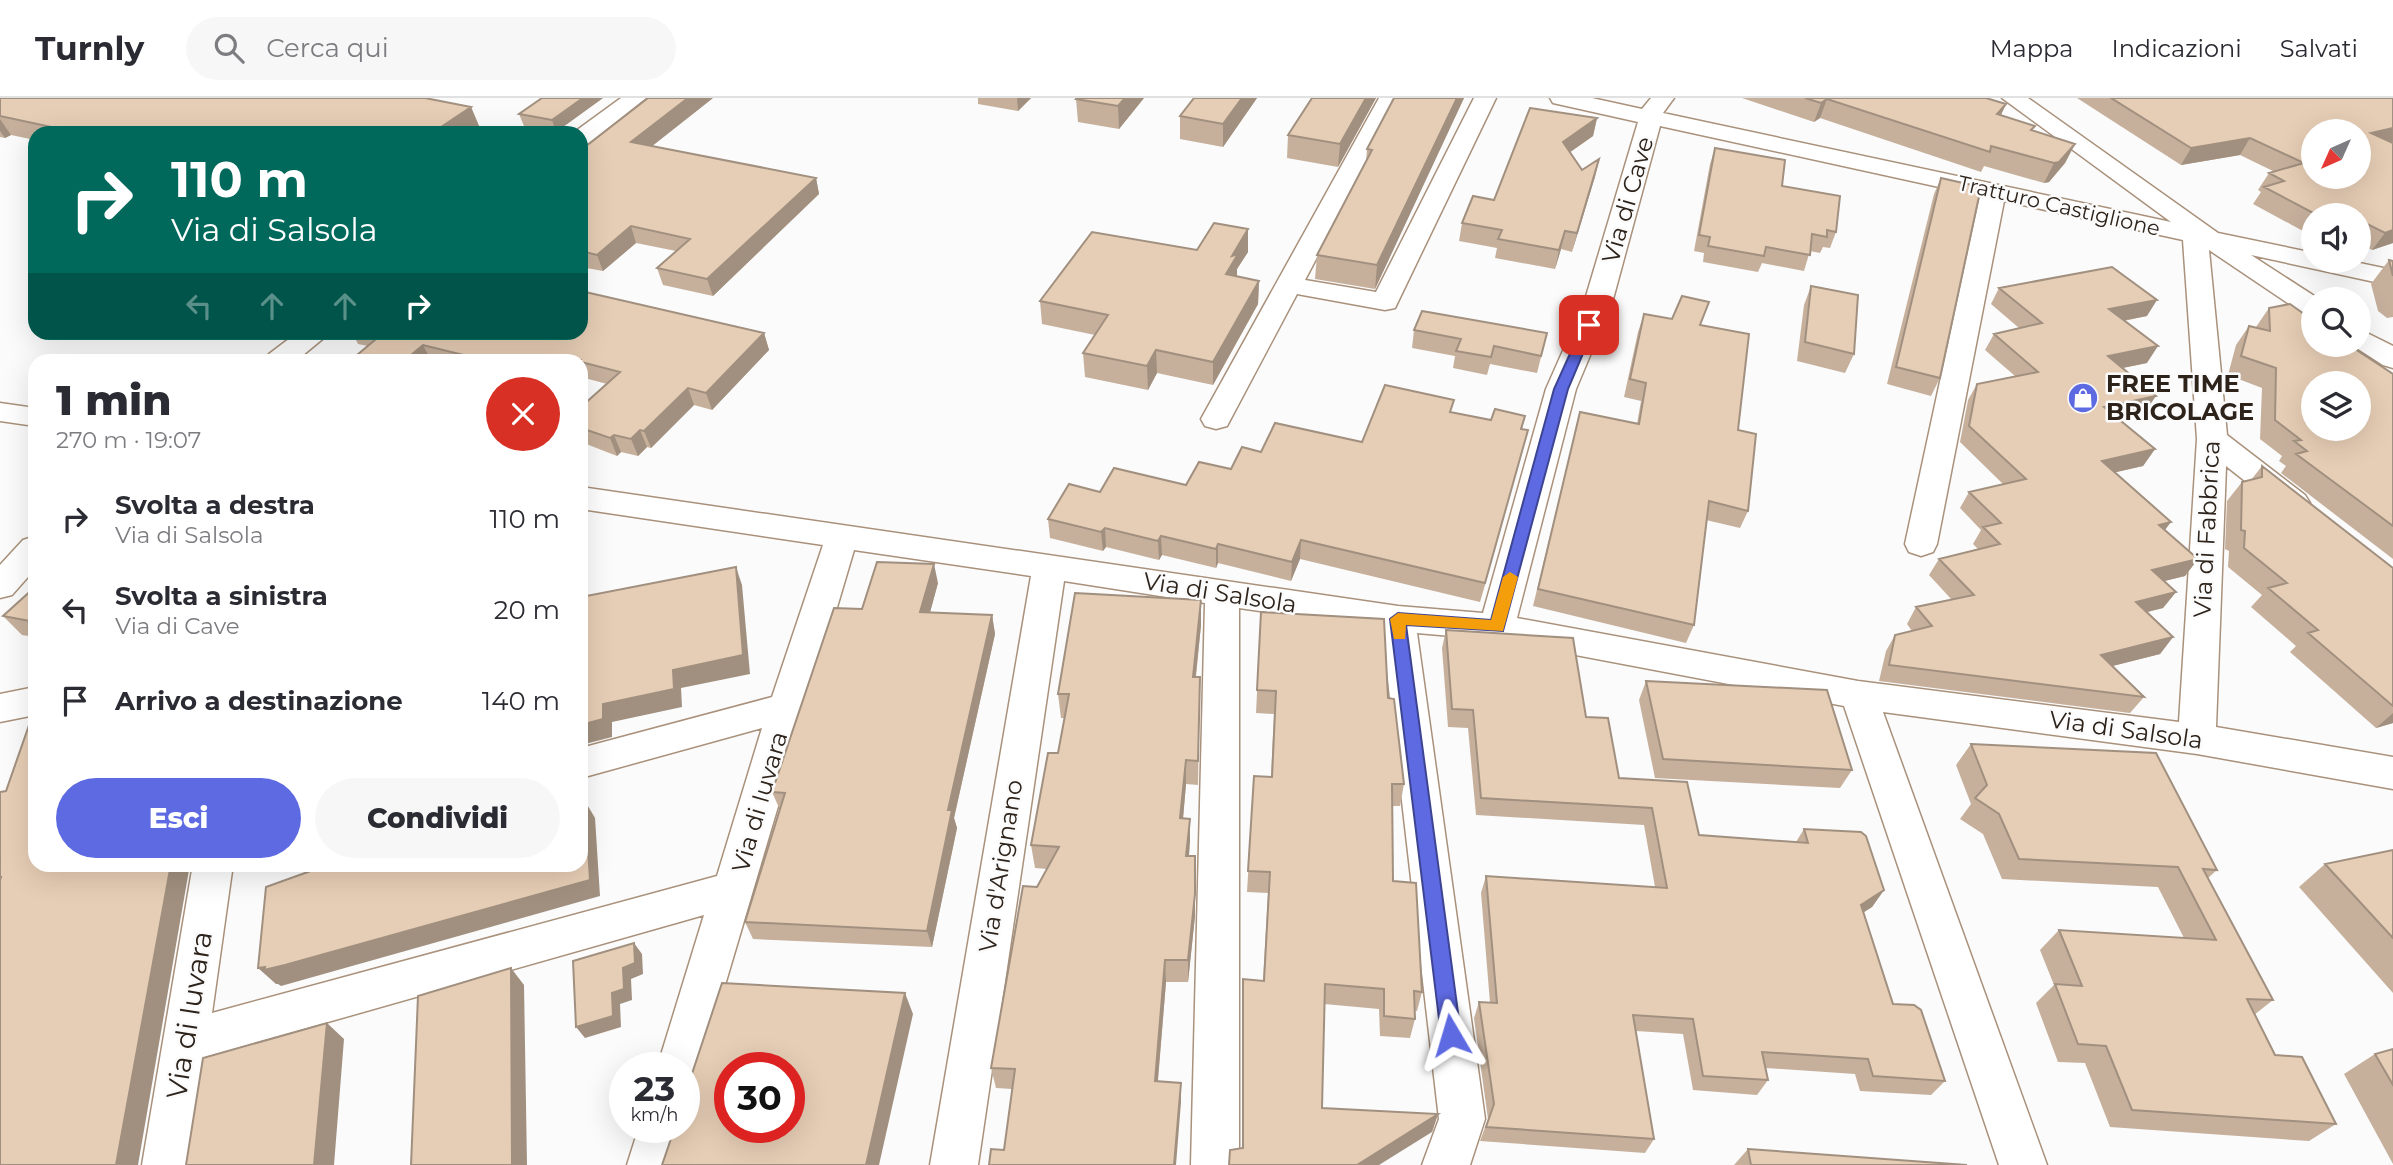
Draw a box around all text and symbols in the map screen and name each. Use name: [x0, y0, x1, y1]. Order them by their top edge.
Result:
search box: [186, 17, 676, 80]
text: Turnly: [35, 28, 144, 68]
icon: search: [210, 29, 248, 67]
text: Cerca qui: [266, 32, 389, 64]
text: Mappa: [1990, 34, 2073, 63]
text: Indicazioni: [2111, 34, 2242, 63]
text: Salvati: [2280, 34, 2358, 63]
north arrow: [2301, 119, 2371, 189]
map controls: [2301, 119, 2371, 441]
street label: Via di Cave: [1596, 133, 1659, 266]
text: 110 m: [171, 150, 308, 209]
icon: right: [56, 154, 147, 245]
street label: Tratturo Castiglione: [1956, 170, 2163, 241]
button: sound: [2301, 203, 2371, 273]
text: Via di Salsola: [171, 210, 378, 249]
icon: left: [180, 287, 218, 325]
icon: ahead: [253, 287, 291, 325]
icon: ahead: [326, 287, 364, 325]
icon: right: [399, 287, 437, 325]
button: search: [2301, 287, 2371, 357]
pin: [1559, 295, 1619, 355]
icon: arrive: [1570, 306, 1608, 344]
place label: FREE TIME BRICOLAGE: [2106, 369, 2254, 426]
button: layers: [2301, 371, 2371, 441]
text: 1 min: [56, 374, 172, 426]
button: close: [486, 377, 560, 451]
shop icon: FREE TIME BRICOLAGE: [2066, 381, 2100, 415]
text: 270 m · 19:07: [56, 426, 201, 454]
street label: Via di Fabbrica: [2187, 440, 2226, 618]
text: Svolta a destra: [115, 489, 315, 521]
icon: right: [56, 500, 94, 538]
text: 110 m: [490, 503, 560, 535]
text: Via di Salsola: [115, 521, 264, 549]
street label: Via di Salsola: [1141, 566, 1299, 619]
text: Svolta a sinistra: [115, 580, 328, 612]
icon: left: [56, 591, 94, 629]
text: 20 m: [494, 594, 560, 626]
text: Via di Cave: [115, 612, 240, 640]
icon: arrive: [56, 682, 94, 720]
text: Arrivo a destinazione: [115, 685, 403, 717]
text: 140 m: [482, 685, 560, 717]
street label: Via di Salsola: [2047, 704, 2205, 755]
street label: Via di Iuvara: [726, 728, 793, 876]
street label: Via d'Arignano: [973, 777, 1028, 954]
button: Esci: [56, 778, 301, 858]
button: Condividi: [315, 778, 560, 858]
street label: Via di Iuvara: [159, 929, 219, 1101]
position arrow: [1414, 998, 1488, 1072]
speed limit sign: 30: [714, 1052, 805, 1143]
text: 23: [634, 1067, 675, 1110]
text: km/h: [630, 1104, 679, 1126]

